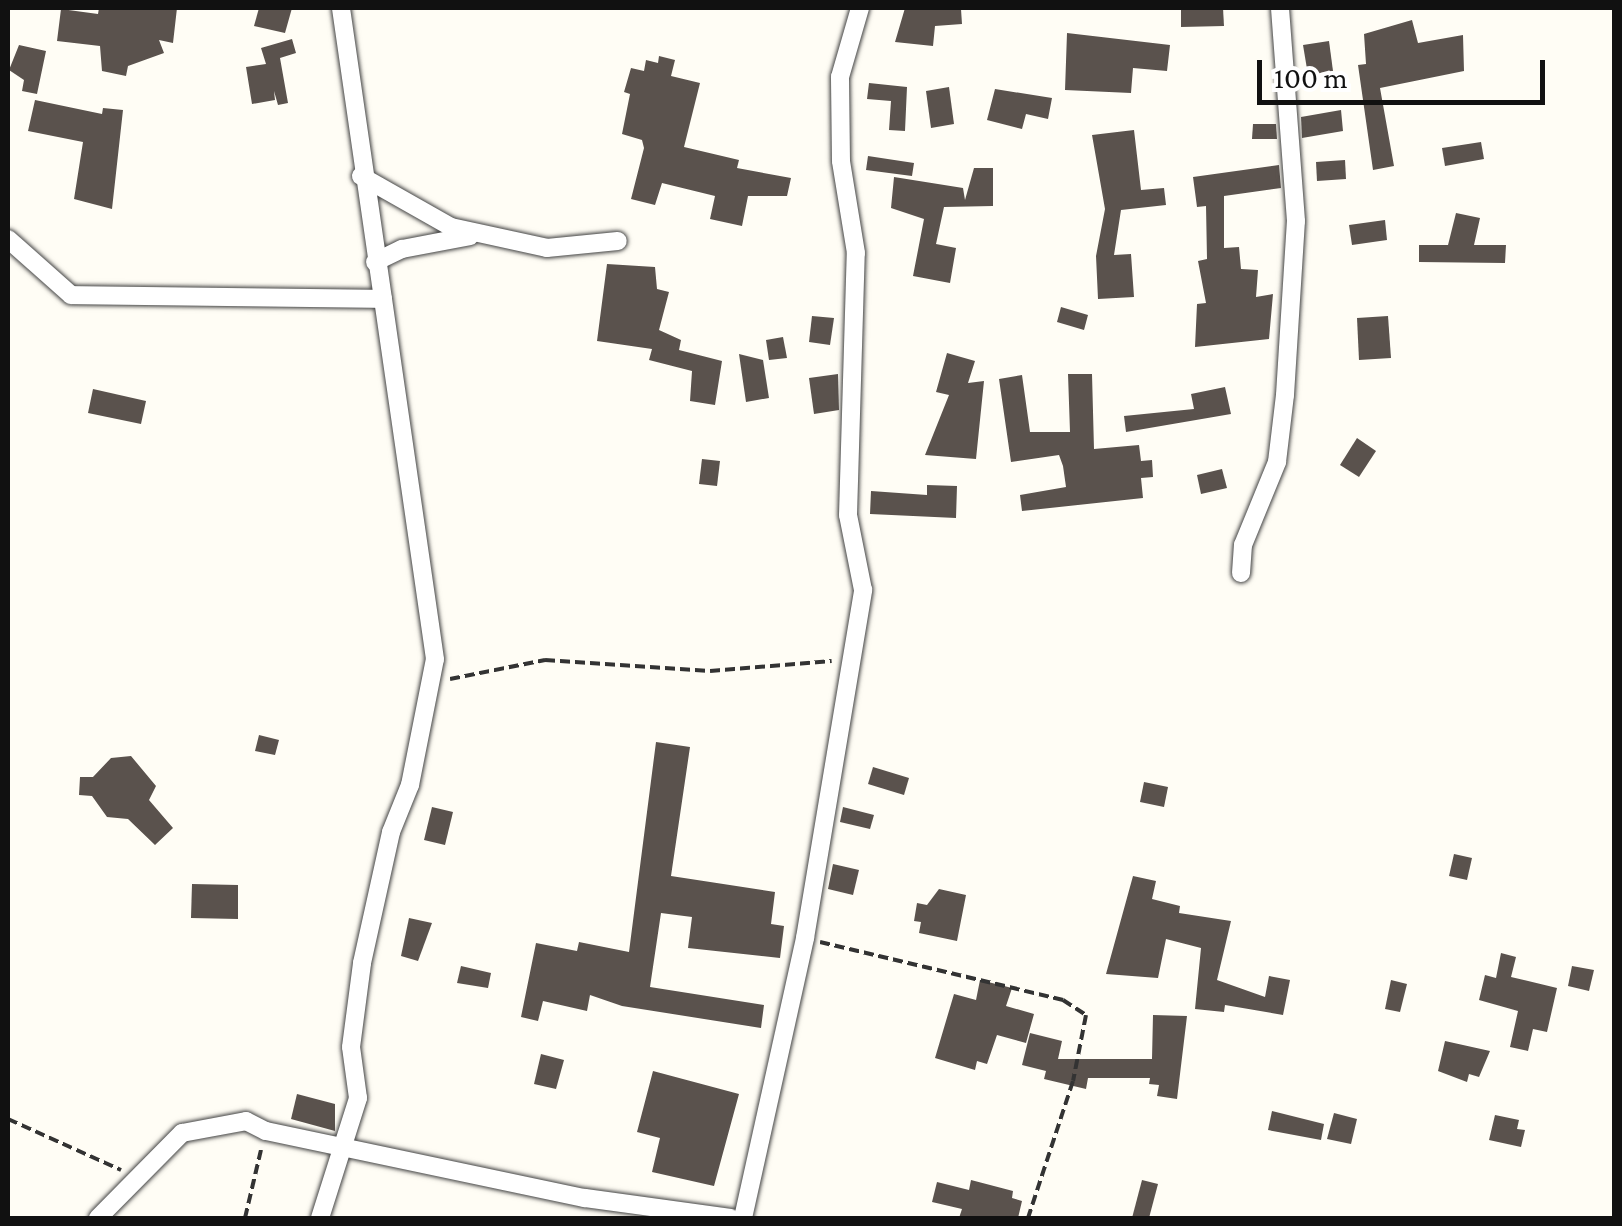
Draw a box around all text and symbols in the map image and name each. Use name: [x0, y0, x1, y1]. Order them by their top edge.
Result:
scale bar: [1262, 40, 1550, 102]
text: 100 m: [1274, 61, 1348, 94]

